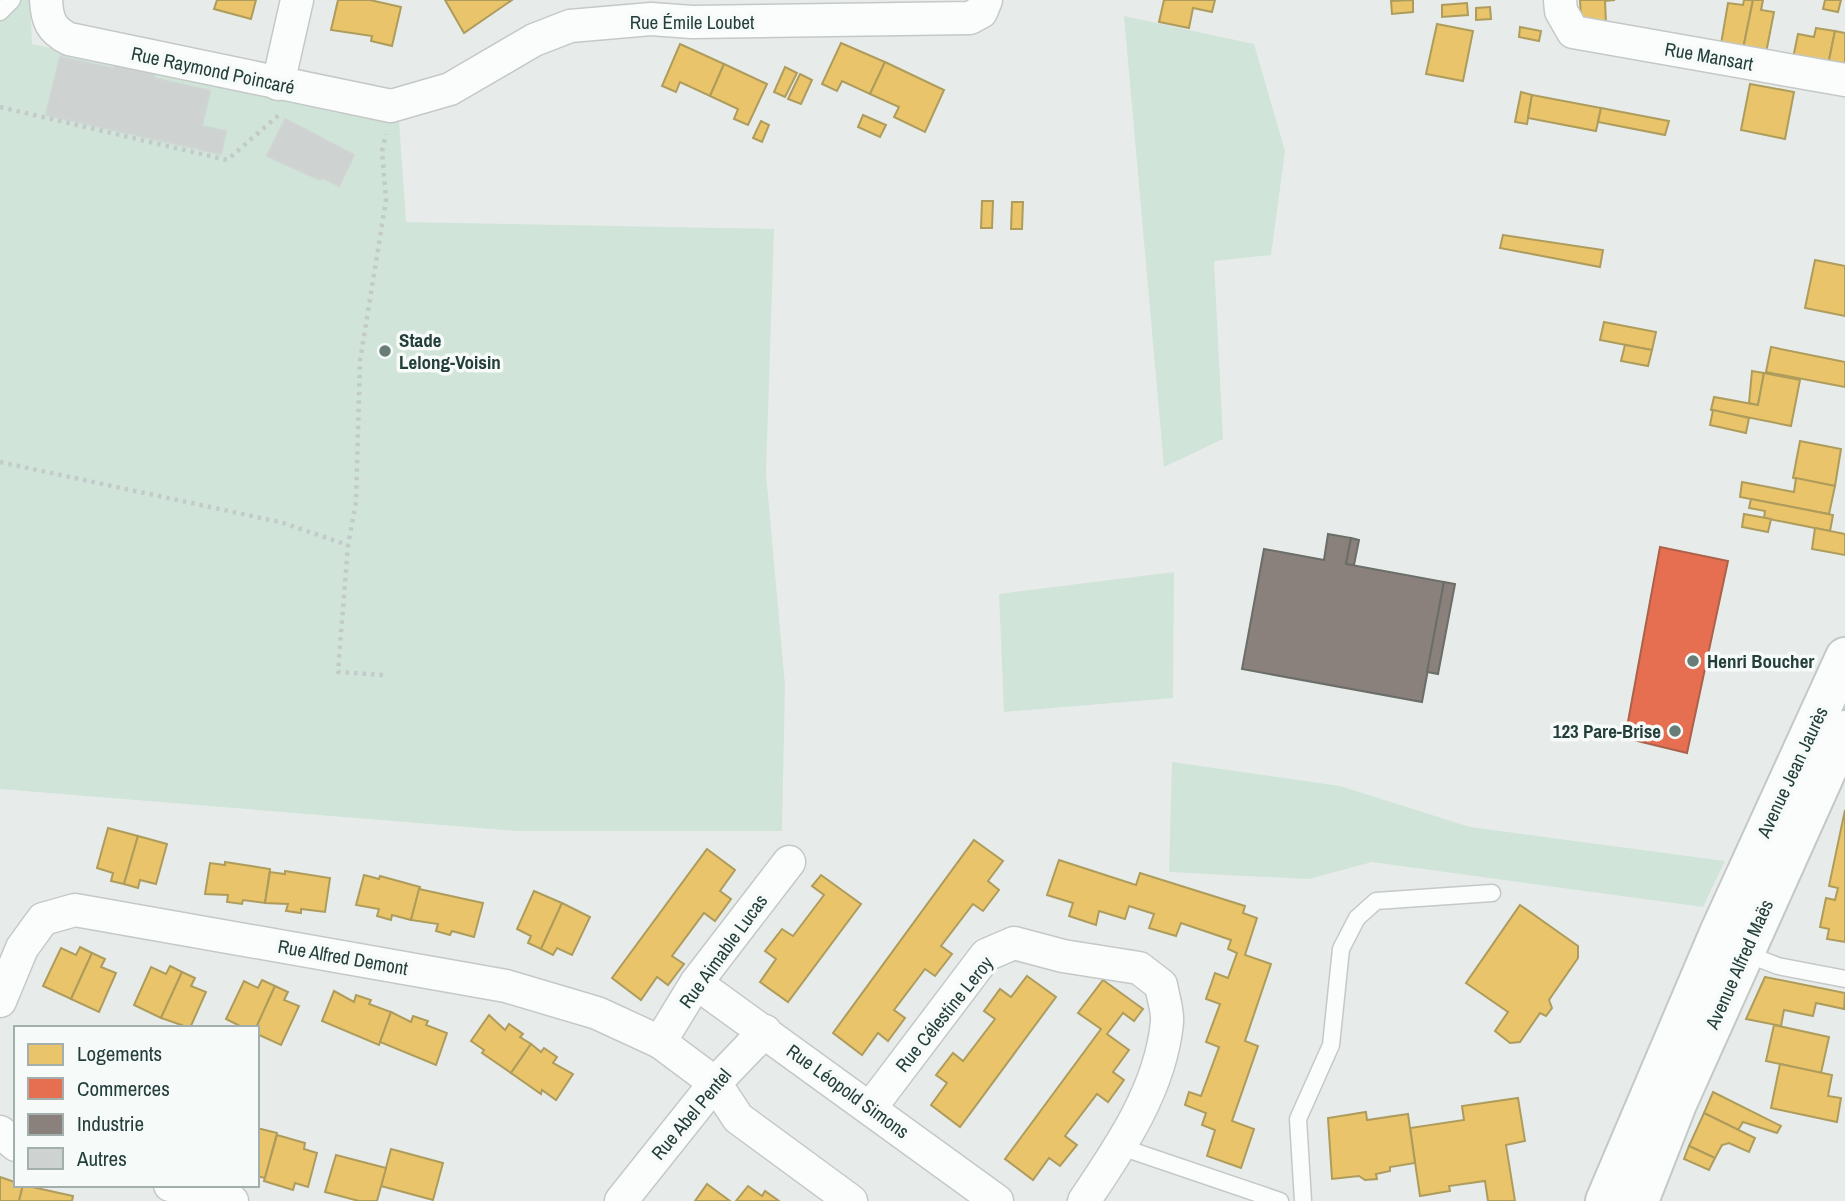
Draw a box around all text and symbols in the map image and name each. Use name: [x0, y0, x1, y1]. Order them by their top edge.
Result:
street label: Rue Émile Loubet: [630, 9, 755, 35]
street label: Rue Mansart: [1663, 35, 1756, 77]
street label: Rue Raymond Poincaré: [129, 40, 297, 100]
place label: Stade Lelong-Voisin: [399, 327, 501, 375]
marker: Stade Lelong-Voisin: [377, 343, 393, 359]
place label: Henri Boucher: [1707, 648, 1814, 674]
marker: Henri Boucher: [1685, 653, 1701, 669]
street label: Avenue Jean Jaurès: [1750, 702, 1834, 843]
place label: 123 Pare-Brise: [1553, 718, 1661, 744]
marker: 123 Pare-Brise: [1667, 723, 1683, 739]
street label: Rue Aimable Lucas: [673, 889, 773, 1013]
street label: Avenue Alfred Maës: [1698, 895, 1779, 1034]
street label: Rue Alfred Demont: [276, 933, 411, 981]
street label: Rue Célestine Leroy: [889, 950, 999, 1077]
legend: [14, 1026, 259, 1187]
street label: Rue Léopold Simons: [781, 1038, 915, 1144]
text: Logements: [77, 1039, 162, 1068]
street label: Rue Abel Pentel: [645, 1063, 737, 1165]
text: Commerces: [77, 1074, 170, 1103]
text: Industrie: [77, 1109, 144, 1138]
text: Autres: [76, 1144, 127, 1173]

